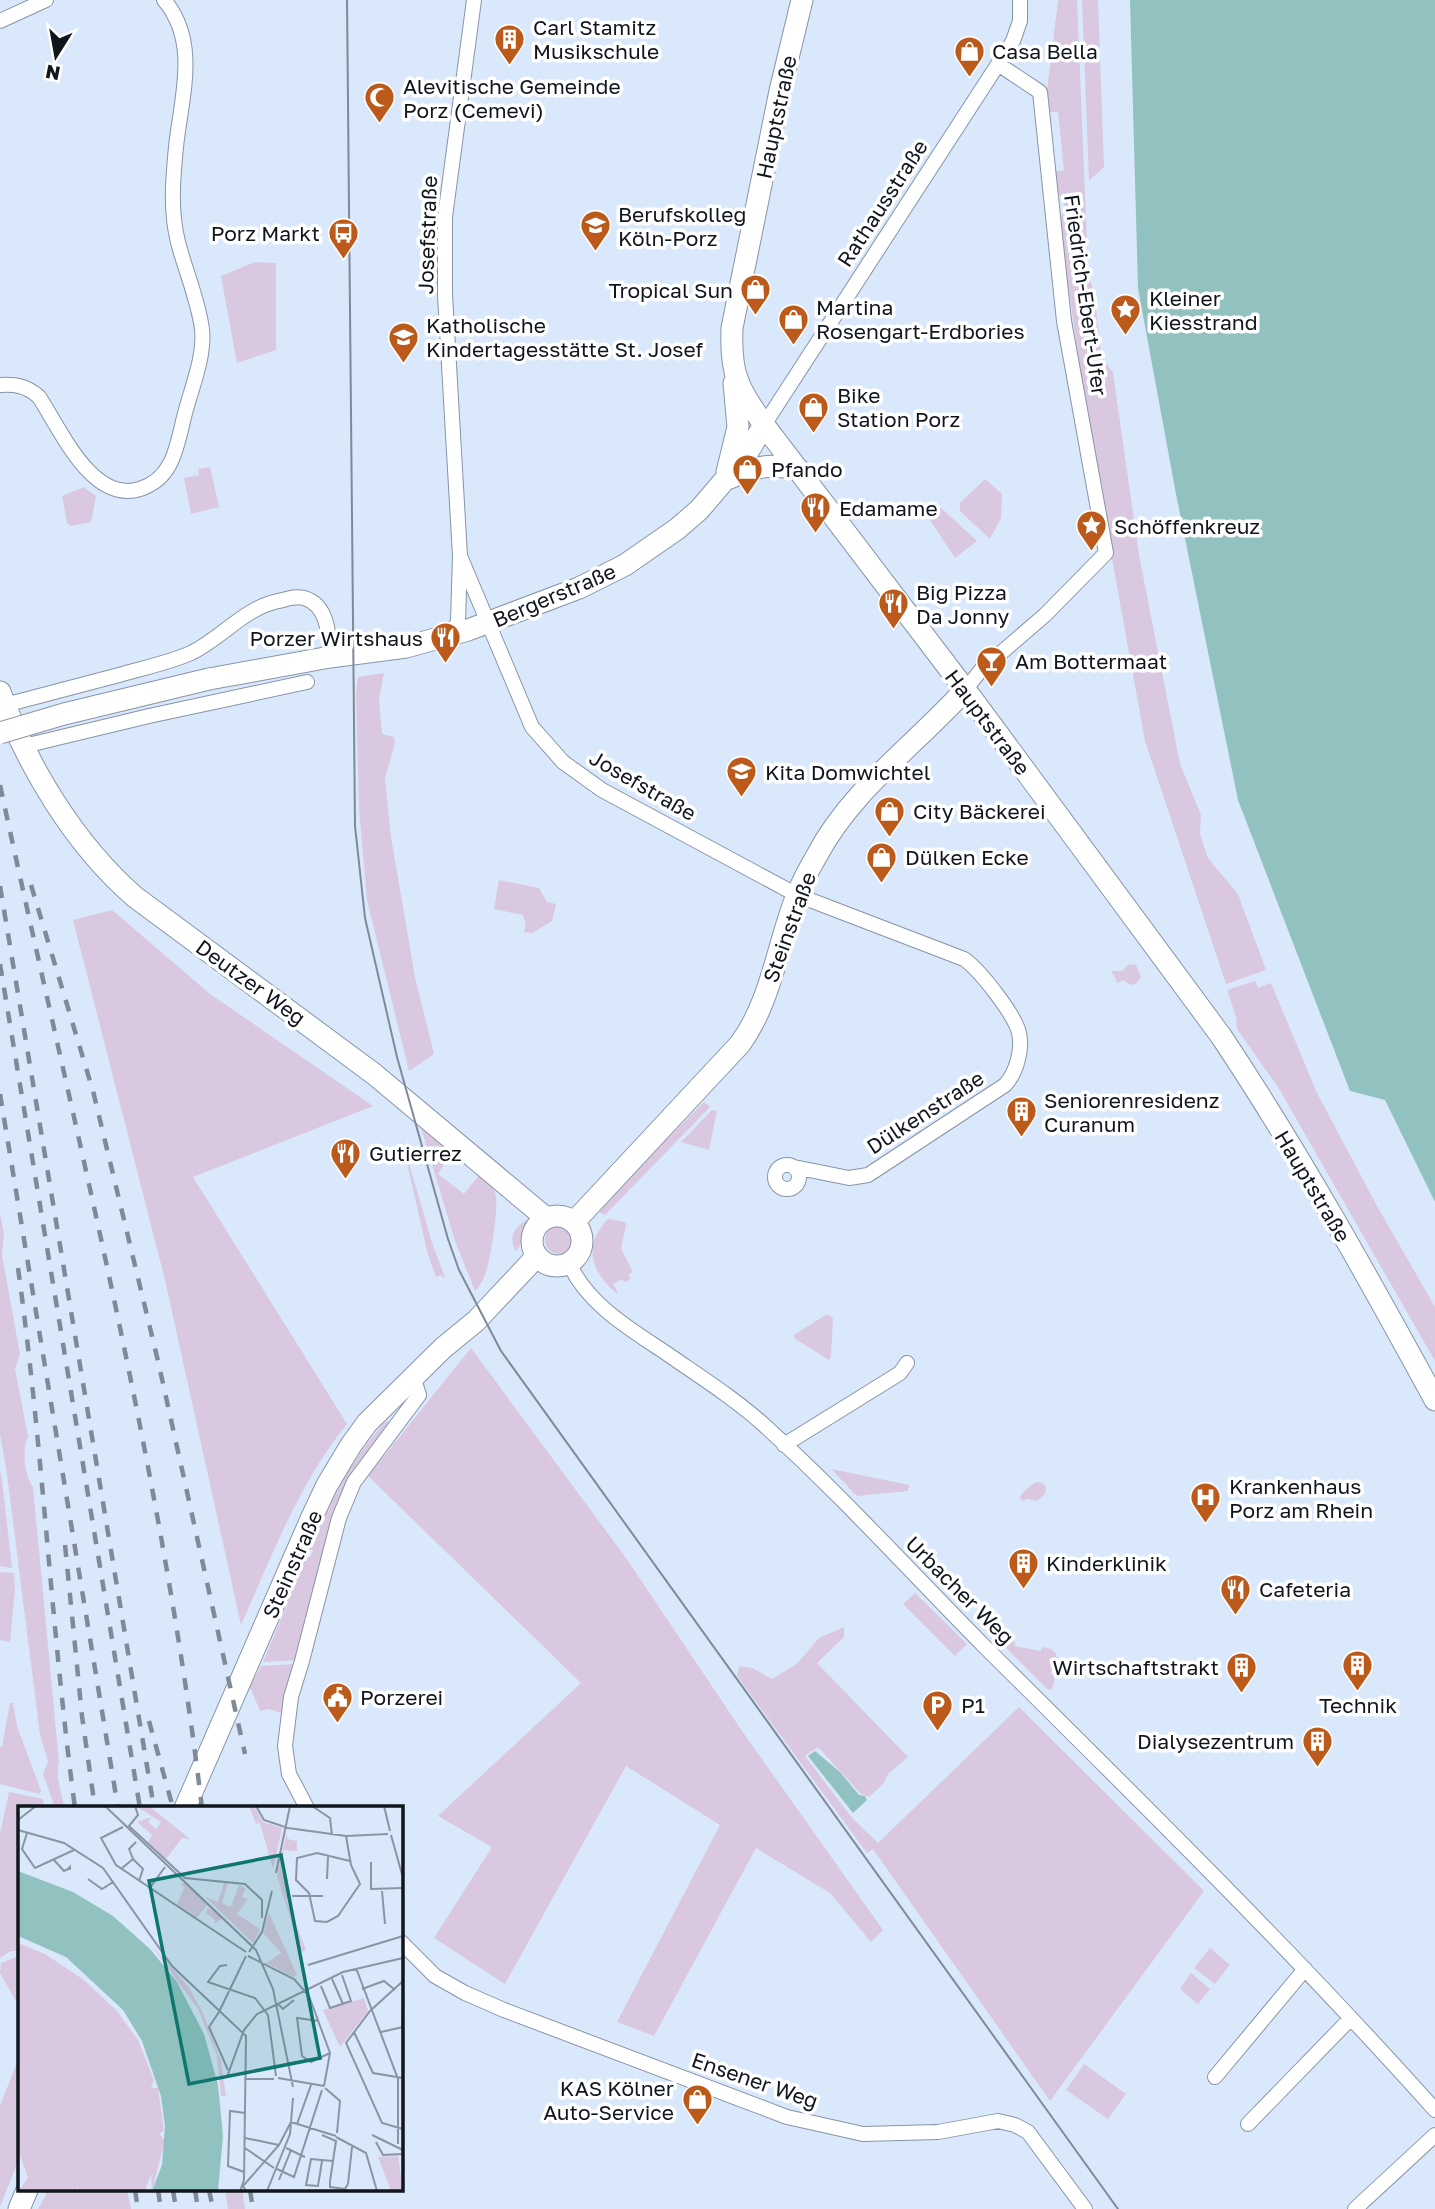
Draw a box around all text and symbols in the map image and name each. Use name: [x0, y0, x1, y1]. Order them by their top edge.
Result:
place label: Carl Stamitz Musikschule: [533, 14, 659, 64]
north arrow: [21, 21, 91, 91]
building icon: Carl Stamitz Musikschule: [493, 22, 527, 66]
shop icon: Casa Bella: [952, 34, 986, 78]
place label: Casa Bella: [992, 38, 1098, 64]
street label: Hauptstraße: [750, 53, 802, 181]
text: N: [43, 61, 62, 86]
place label: Alevitische Gemeinde Porz (Cemevi): [403, 73, 621, 123]
mosque icon: Alevitische Gemeinde Porz (Cemevi): [363, 81, 397, 125]
street label: Rathausstraße: [831, 134, 933, 272]
street label: Josefstraße: [412, 175, 442, 295]
street label: Friedrich-Ebert-Ufer: [1059, 193, 1113, 397]
place label: Berufskolleg Köln-Porz: [618, 201, 746, 251]
school or university icon: Berufskolleg Köln-Porz: [578, 209, 612, 253]
bus stop icon: Porz Markt: [326, 216, 360, 260]
place label: Porz Markt: [211, 220, 320, 246]
shop icon: Tropical Sun: [739, 273, 773, 317]
place label: Tropical Sun: [608, 277, 733, 303]
place label: Kleiner Kiesstrand: [1149, 285, 1258, 335]
place icon: Kleiner Kiesstrand: [1109, 293, 1143, 337]
place label: Martina Rosengart-Erdbories: [816, 294, 1025, 344]
shop icon: Martina Rosengart-Erdbories: [776, 302, 810, 346]
place label: Katholische Kindertagesstätte St. Josef: [426, 312, 703, 362]
school or university icon: Katholische Kindertagesstätte St. Josef: [386, 320, 420, 364]
place label: Bike Station Porz: [837, 382, 960, 432]
shop icon: Bike Station Porz: [797, 390, 831, 434]
shop icon: Pfando: [731, 452, 765, 496]
place label: Pfando: [771, 456, 843, 482]
restaurant icon: Edamame: [799, 491, 833, 535]
place label: Edamame: [839, 495, 938, 521]
place icon: Schöffenkreuz: [1074, 509, 1108, 553]
place label: Schöffenkreuz: [1114, 513, 1260, 539]
street label: Bergerstraße: [489, 557, 619, 633]
place label: Big Pizza Da Jonny: [916, 579, 1009, 629]
restaurant icon: Big Pizza Da Jonny: [876, 587, 910, 631]
restaurant icon: Porzer Wirtshaus: [429, 621, 463, 665]
place label: Porzer Wirtshaus: [250, 625, 423, 651]
bar icon: Am Bottermaat: [975, 644, 1009, 688]
place label: Am Bottermaat: [1015, 648, 1167, 674]
street label: Hauptstraße: [940, 664, 1036, 780]
street label: Josefstraße: [585, 744, 701, 826]
school or university icon: Kita Domwichtel: [725, 755, 759, 799]
place label: Kita Domwichtel: [765, 759, 930, 785]
shop icon: City Bäckerei: [873, 794, 907, 838]
place label: City Bäckerei: [913, 798, 1046, 824]
shop icon: Dülken Ecke: [865, 840, 899, 884]
place label: Dülken Ecke: [905, 844, 1029, 870]
street label: Steinstraße: [757, 868, 821, 986]
street label: Deutzer Weg: [191, 934, 311, 1030]
street label: Dülkenstraße: [862, 1064, 988, 1160]
place label: Seniorenresidenz Curanum: [1044, 1087, 1219, 1137]
building icon: Seniorenresidenz Curanum: [1004, 1095, 1038, 1139]
street label: Hauptstraße: [1270, 1125, 1356, 1247]
restaurant icon: Gutierrez: [329, 1136, 363, 1180]
place label: Gutierrez: [369, 1140, 462, 1166]
place label: Krankenhaus Porz am Rhein: [1229, 1473, 1373, 1523]
hospital icon: Krankenhaus Porz am Rhein: [1189, 1481, 1223, 1525]
street label: Steinstraße: [257, 1506, 327, 1622]
street label: Urbacher Weg: [900, 1530, 1020, 1650]
building icon: Kinderklinik: [1006, 1546, 1040, 1590]
place label: Kinderklinik: [1046, 1550, 1167, 1576]
restaurant icon: Cafeteria: [1219, 1572, 1253, 1616]
place label: Cafeteria: [1259, 1576, 1351, 1602]
building icon: Technik: [1341, 1648, 1375, 1692]
building icon: Wirtschaftstrakt: [1225, 1650, 1259, 1694]
place label: Wirtschaftstrakt: [1053, 1654, 1219, 1680]
public building icon: Porzerei: [320, 1680, 354, 1724]
place label: Porzerei: [360, 1684, 443, 1710]
parking icon: P1: [921, 1688, 955, 1732]
place label: P1: [961, 1692, 985, 1718]
place label: Technik: [1319, 1692, 1397, 1718]
building icon: Dialysezentrum: [1300, 1724, 1334, 1768]
place label: Dialysezentrum: [1137, 1728, 1294, 1754]
inset map: [18, 1806, 402, 2192]
street label: Ensener Weg: [688, 2046, 822, 2114]
place label: KAS Kölner Auto-Service: [543, 2075, 674, 2125]
shop icon: KAS Kölner Auto-Service: [680, 2083, 714, 2127]

